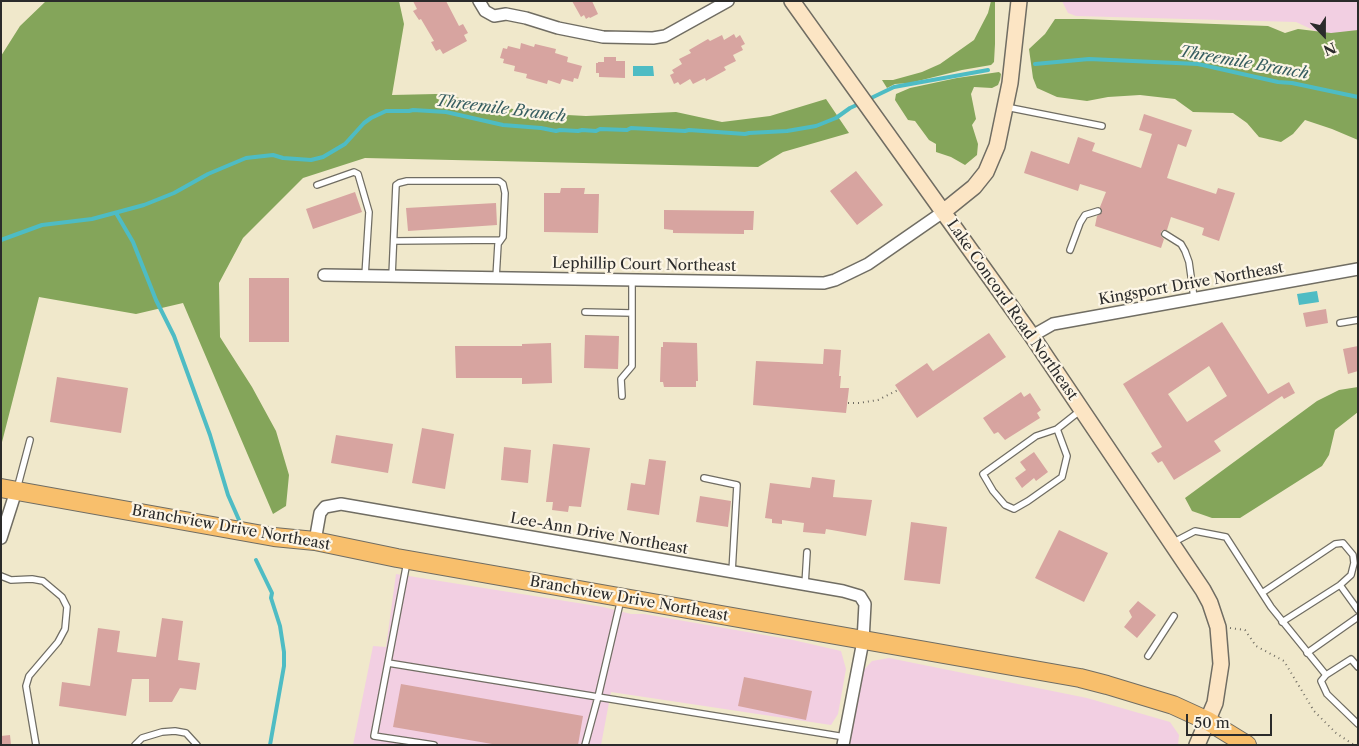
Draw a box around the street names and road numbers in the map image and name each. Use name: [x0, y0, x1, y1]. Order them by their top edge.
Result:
street label: Lake Concord Road Northeast: [943, 216, 1081, 404]
street label: Lephillip Court Northeast: [552, 254, 736, 276]
street label: Kingsport Drive Northeast: [1097, 259, 1285, 309]
street label: Branchview Drive Northeast: [130, 502, 332, 554]
street label: Lee-Ann Drive Northeast: [509, 509, 689, 559]
street label: Branchview Drive Northeast: [528, 573, 730, 625]

